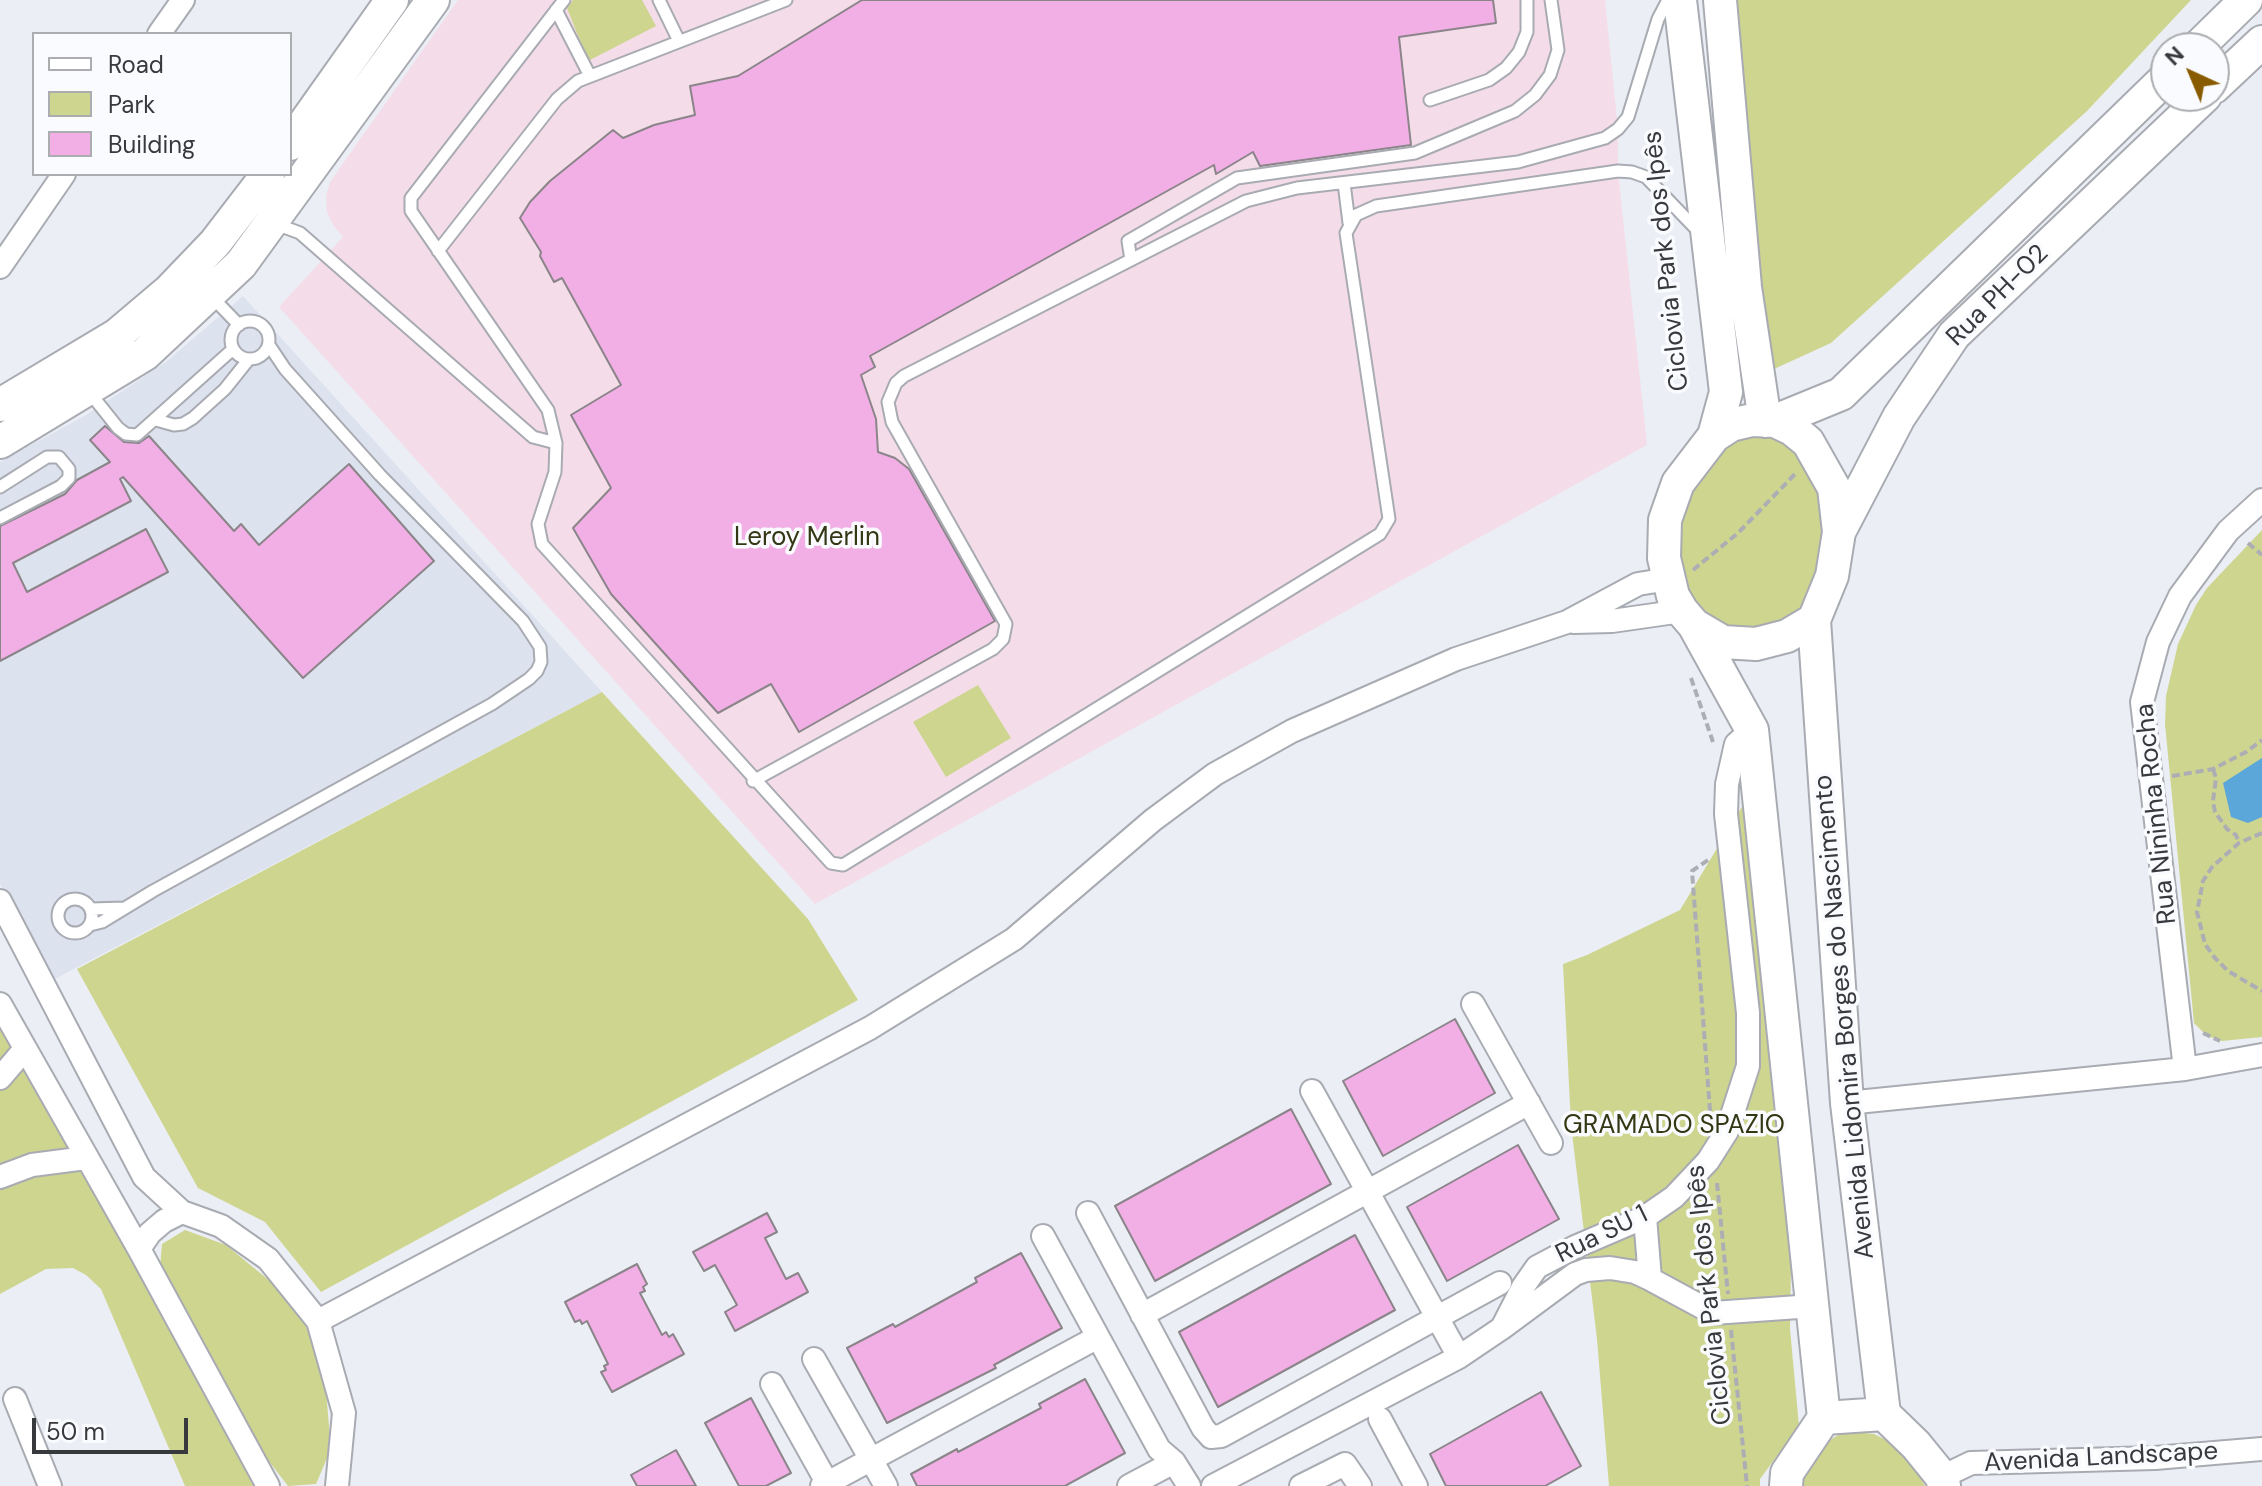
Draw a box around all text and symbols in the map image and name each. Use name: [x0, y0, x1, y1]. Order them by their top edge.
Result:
legend: [32, 32, 292, 176]
north arrow: [2150, 32, 2230, 112]
text: N: [2159, 40, 2190, 72]
text: Road: [108, 49, 164, 80]
text: Park: [108, 89, 155, 120]
text: Building: [108, 129, 195, 160]
street label: Ciclovia Park dos Ipês: [1638, 129, 1696, 393]
street label: Rua PH-02: [1941, 239, 2055, 353]
park label: Leroy Merlin: [734, 522, 880, 554]
street label: Rua Nininha Rocha: [2130, 702, 2184, 926]
street label: Avenida Lidomira Borges do Nascimento: [1808, 773, 1882, 1261]
park label: GRAMADO SPAZIO: [1563, 1110, 1785, 1142]
street label: Ciclovia Park dos Ipês: [1681, 1163, 1739, 1427]
street label: Rua SU 1: [1551, 1199, 1653, 1271]
scale bar: [36, 1402, 192, 1452]
text: 50 m: [46, 1416, 105, 1447]
street label: Avenida Landscape: [1983, 1436, 2219, 1480]

